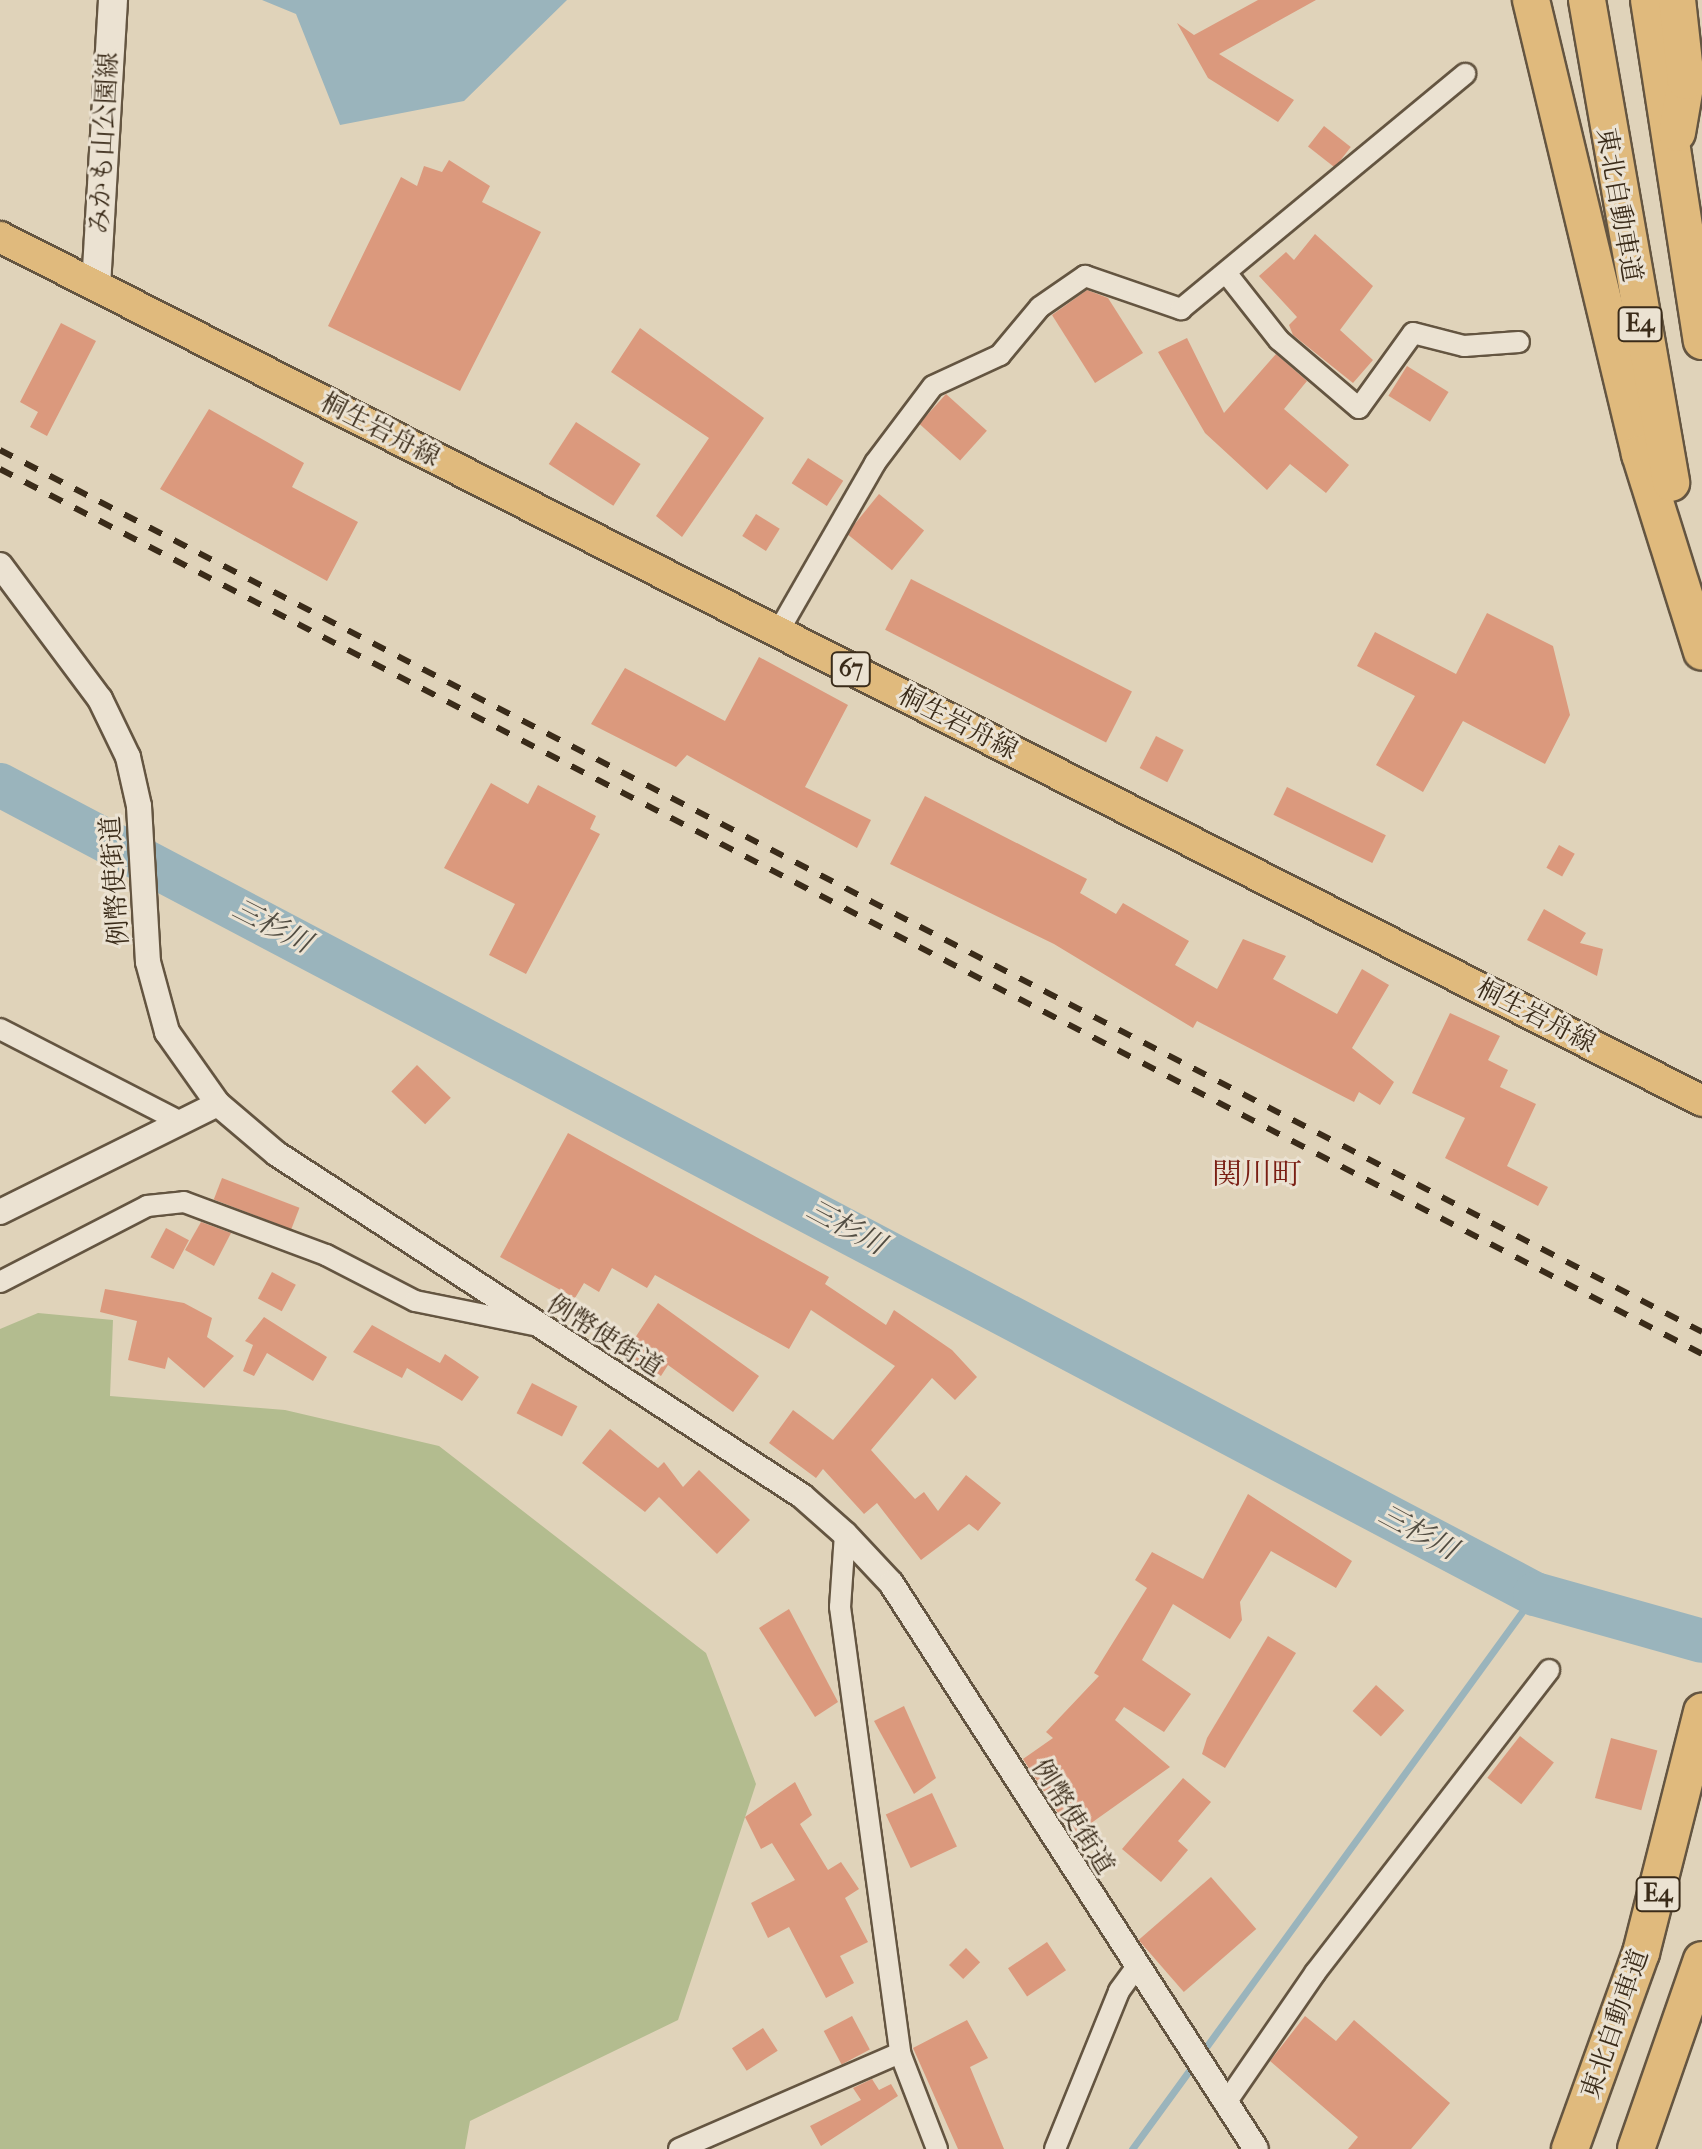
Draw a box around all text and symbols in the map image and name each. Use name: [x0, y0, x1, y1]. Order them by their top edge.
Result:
street label: みかも山公園線: [84, 51, 124, 235]
street label: 東北自動車道: [1590, 125, 1648, 285]
road number: E4: [1616, 304, 1664, 344]
street label: 桐生岩舟線: [315, 387, 445, 473]
road number: 67: [829, 649, 873, 689]
street label: 桐生岩舟線: [893, 680, 1023, 766]
street label: 例幣使街道: [95, 815, 135, 947]
water label: 三杉川: [227, 892, 317, 960]
street label: 桐生岩舟線: [1471, 973, 1601, 1059]
district label: 関川町: [1212, 1157, 1302, 1193]
water label: 三杉川: [801, 1192, 891, 1262]
street label: 例幣使街道: [542, 1288, 668, 1384]
water label: 三杉川: [1373, 1497, 1463, 1567]
street label: 例幣使街道: [1025, 1754, 1121, 1880]
road number: E4: [1634, 1874, 1682, 1914]
street label: 東北自動車道: [1575, 1945, 1655, 2103]

